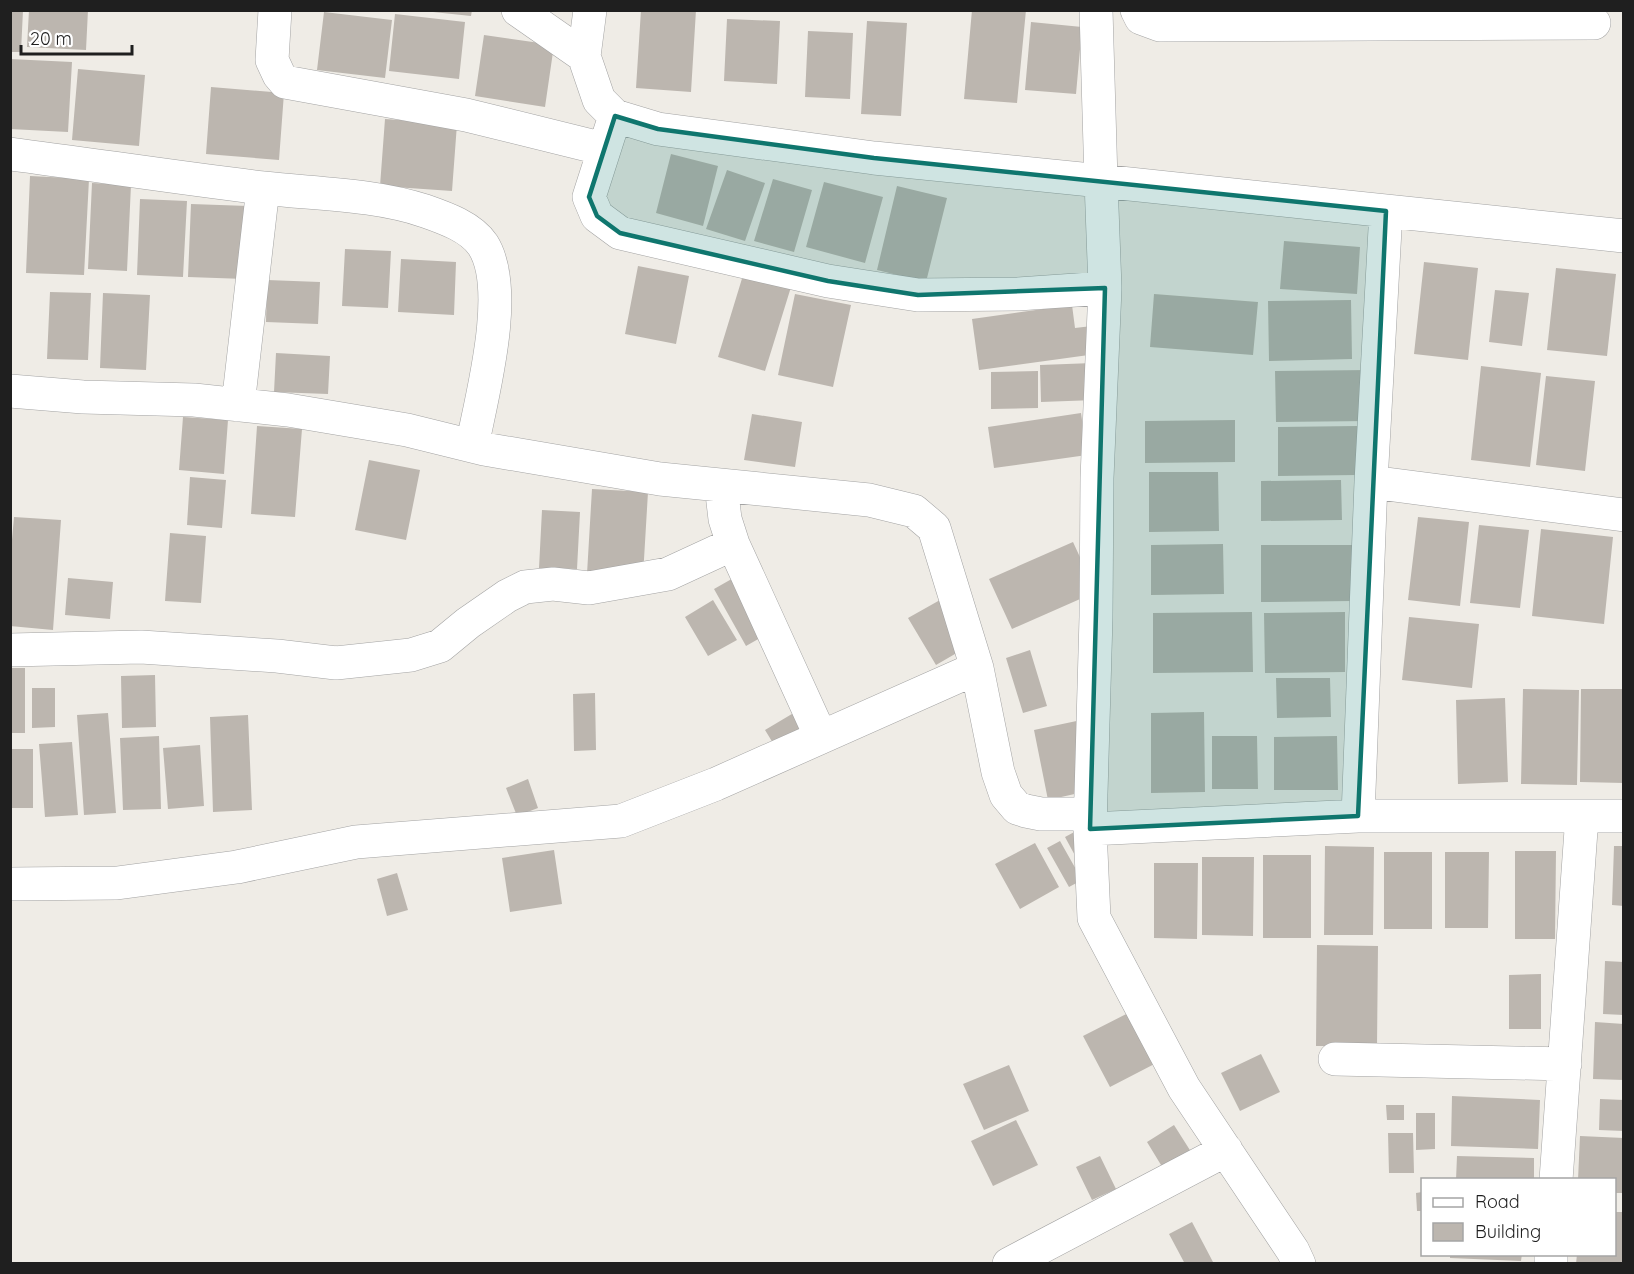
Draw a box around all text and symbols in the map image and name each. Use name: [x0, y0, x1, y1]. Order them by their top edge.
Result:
scale bar: [21, 18, 132, 56]
text: 20 m: [30, 27, 72, 50]
legend: [1421, 1178, 1616, 1256]
text: Road: [1475, 1190, 1520, 1213]
text: Building: [1475, 1220, 1541, 1243]

